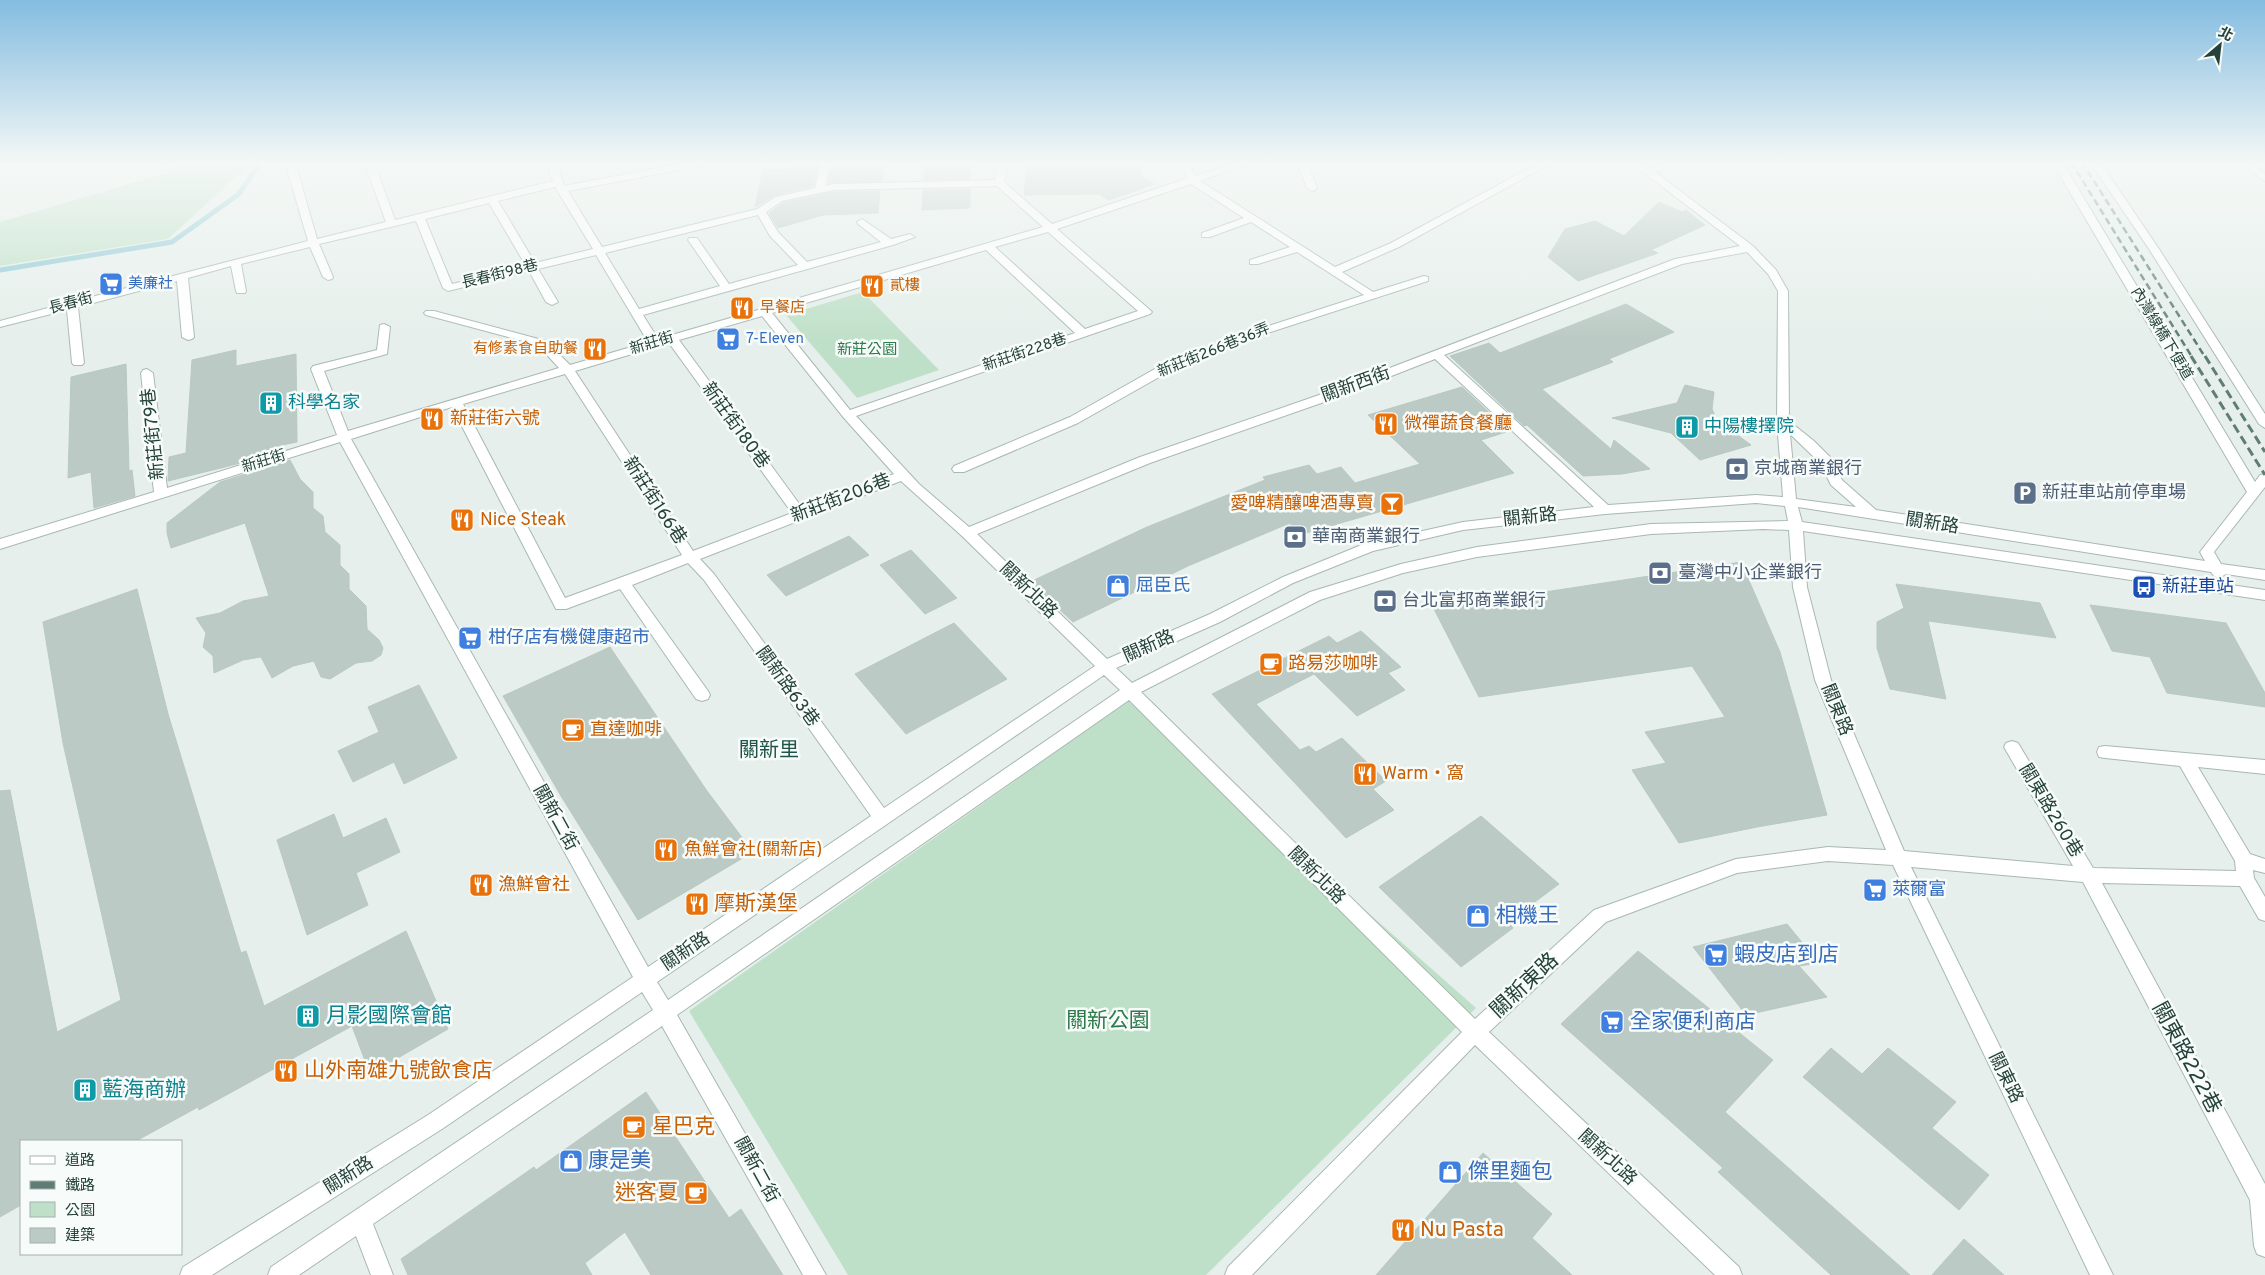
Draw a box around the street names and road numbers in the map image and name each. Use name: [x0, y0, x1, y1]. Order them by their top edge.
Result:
street label: 長春街98巷: [460, 256, 540, 294]
street label: 內灣線橋下便道: [2126, 284, 2196, 384]
street label: 長春街: [47, 289, 95, 319]
street label: 新莊街266巷36弄: [1155, 320, 1273, 382]
street label: 新莊街: [628, 328, 676, 360]
street label: 新莊街228巷: [981, 330, 1069, 376]
street label: 關新西街: [1318, 362, 1394, 408]
street label: 新莊街180巷: [696, 378, 774, 474]
street label: 新莊街79巷: [138, 387, 170, 481]
street label: 新莊街: [240, 446, 288, 478]
street label: 新莊街166巷: [617, 453, 691, 549]
street label: 新莊街206巷: [788, 469, 894, 529]
street label: 關新路: [1502, 504, 1558, 532]
street label: 關新路: [1904, 508, 1960, 540]
street label: 關新北路: [994, 558, 1062, 624]
street label: 關新路: [1120, 626, 1178, 668]
street label: 關新路63巷: [750, 642, 824, 732]
street label: 關東路: [1815, 681, 1857, 739]
street label: 關東路260巷: [2013, 760, 2087, 862]
street label: 關新二街: [527, 781, 583, 855]
street label: 關新北路: [1282, 842, 1350, 910]
street label: 關新路: [657, 927, 715, 977]
street label: 關新東路: [1485, 947, 1565, 1025]
street label: 關東路222巷: [2145, 998, 2227, 1118]
street label: 關東路: [1983, 1049, 2027, 1107]
street label: 關新北路: [1573, 1125, 1641, 1191]
street label: 關新二街: [728, 1133, 784, 1207]
street label: 關新路: [320, 1152, 378, 1200]

